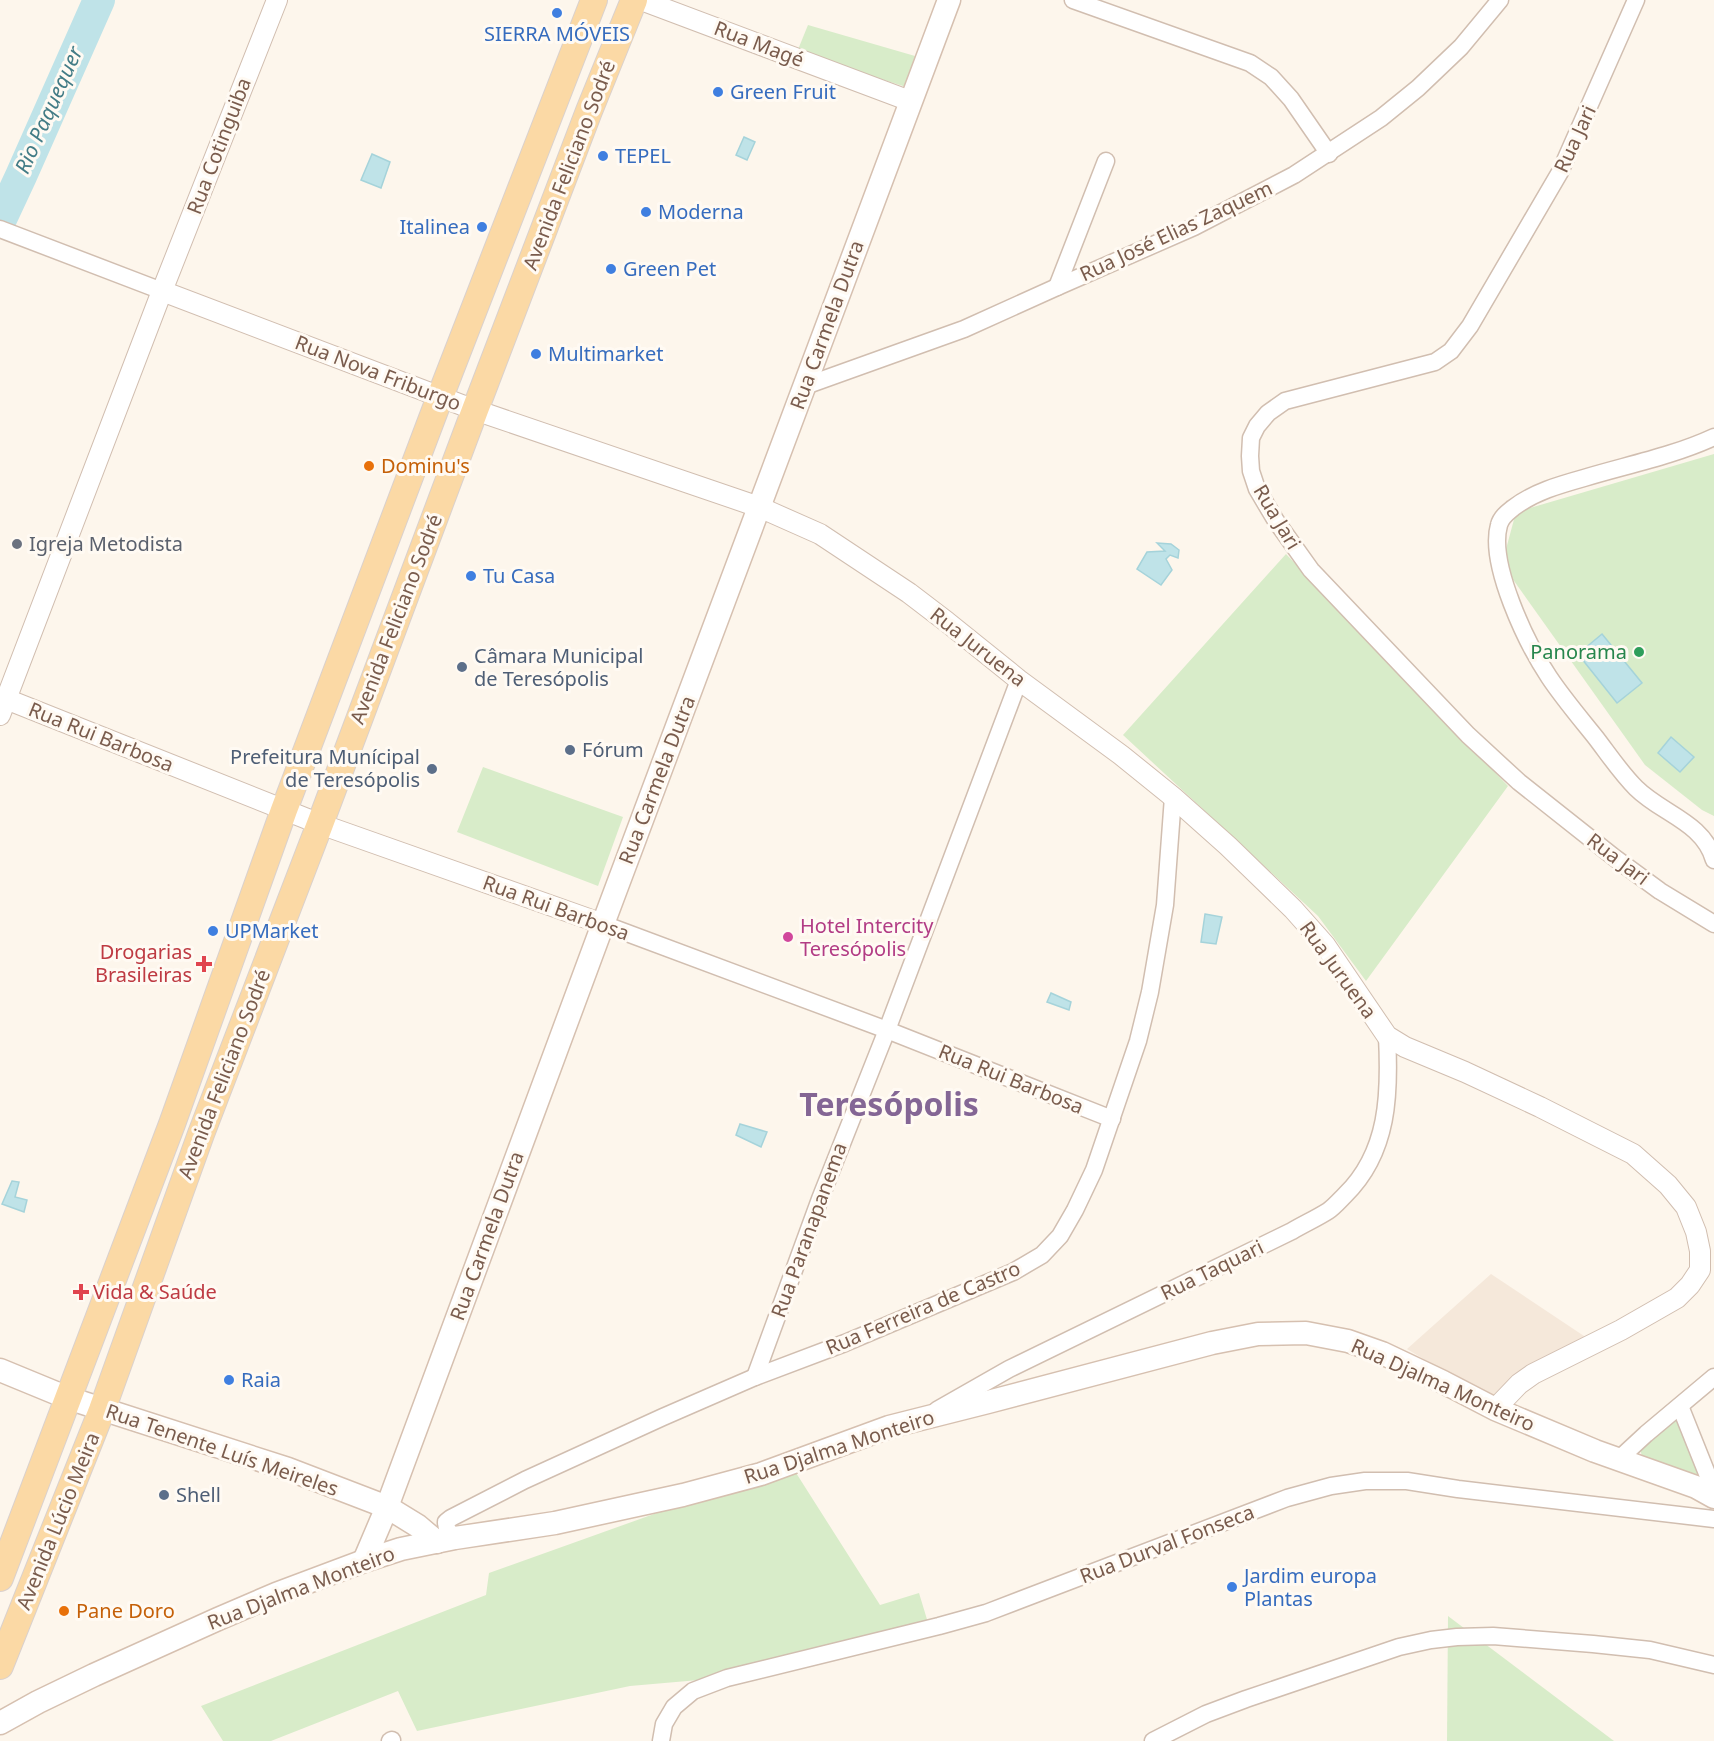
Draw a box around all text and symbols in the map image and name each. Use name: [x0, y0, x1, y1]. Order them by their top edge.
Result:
marker: SIERRA MÓVEIS: [550, 6, 564, 20]
street label: Rua Magé: [710, 14, 808, 73]
place label: SIERRA MÓVEIS: [484, 20, 630, 47]
water label: Rio Paquequer: [8, 40, 89, 178]
street label: Avenida Feliciano Sodré: [516, 56, 621, 274]
street label: Rua Cotinguiba: [180, 74, 257, 218]
place label: Green Fruit: [730, 78, 836, 105]
marker: Green Fruit: [711, 85, 725, 99]
street label: Rua Jari: [1547, 101, 1602, 177]
place label: TEPEL: [615, 142, 671, 169]
marker: TEPEL: [596, 149, 610, 163]
street label: Rua José Elias Zaquem: [1075, 174, 1276, 287]
place label: Moderna: [658, 198, 744, 225]
marker: Moderna: [639, 205, 653, 219]
place label: Italinea: [400, 213, 470, 240]
marker: Italinea: [475, 220, 489, 234]
street label: Rua Carmela Dutra: [783, 236, 870, 413]
place label: Green Pet: [623, 255, 716, 282]
marker: Green Pet: [604, 262, 618, 276]
street label: Rua Nova Friburgo: [291, 328, 465, 417]
place label: Multimarket: [548, 340, 663, 367]
marker: Multimarket: [529, 347, 543, 361]
place label: Dominu's: [381, 452, 470, 479]
marker: Dominu's: [362, 459, 376, 473]
street label: Rua Jari: [1247, 479, 1307, 554]
street label: Avenida Feliciano Sodré: [343, 510, 448, 728]
place label: Igreja Metodista: [29, 530, 183, 557]
marker: Igreja Metodista: [10, 537, 24, 551]
place label: Tu Casa: [483, 562, 555, 589]
marker: Tu Casa: [464, 569, 478, 583]
street label: Rua Juruena: [925, 601, 1032, 693]
place label: Panorama: [1530, 638, 1627, 665]
place label: Câmara Municipal de Teresópolis: [474, 642, 644, 692]
marker: Panorama: [1632, 645, 1646, 659]
marker: Câmara Municipal de Teresópolis: [455, 660, 469, 674]
street label: Rua Carmela Dutra: [612, 692, 701, 868]
street label: Rua Rui Barbosa: [25, 695, 178, 778]
place label: Fórum: [582, 736, 644, 763]
place label: Prefeitura Munícipal de Teresópolis: [230, 743, 420, 793]
marker: Fórum: [563, 743, 577, 757]
marker: Prefeitura Munícipal de Teresópolis: [425, 762, 439, 776]
street label: Rua Jari: [1582, 826, 1655, 891]
street label: Rua Rui Barbosa: [479, 868, 633, 947]
place label: Hotel Intercity Teresópolis: [800, 912, 934, 962]
street label: Rua Juruena: [1294, 915, 1383, 1024]
place label: UPMarket: [225, 917, 319, 944]
marker: UPMarket: [206, 924, 220, 938]
marker: Hotel Intercity Teresópolis: [781, 930, 795, 944]
place label: Drogarias Brasileiras: [95, 938, 192, 988]
marker: Drogarias Brasileiras: [197, 957, 211, 971]
street label: Avenida Feliciano Sodré: [171, 965, 276, 1183]
street label: Rua Rui Barbosa: [935, 1037, 1088, 1120]
district label: Teresópolis: [799, 1082, 979, 1125]
street label: Rua Paranapanema: [764, 1139, 853, 1321]
street label: Rua Carmela Dutra: [443, 1147, 530, 1324]
street label: Rua Taquari: [1156, 1233, 1268, 1306]
street label: Rua Ferreira de Castro: [821, 1254, 1024, 1361]
place label: Vida & Saúde: [93, 1278, 217, 1305]
marker: Vida & Saúde: [74, 1285, 88, 1299]
street label: Rua Djalma Monteiro: [1347, 1332, 1539, 1437]
place label: Raia: [241, 1366, 281, 1393]
marker: Raia: [222, 1373, 236, 1387]
street label: Rua Tenente Luís Meireles: [102, 1397, 342, 1502]
street label: Rua Djalma Monteiro: [740, 1403, 938, 1490]
street label: Avenida Lúcio Meira: [10, 1428, 105, 1614]
place label: Shell: [176, 1481, 221, 1508]
marker: Shell: [157, 1488, 171, 1502]
street label: Rua Durval Fonseca: [1076, 1498, 1258, 1589]
street label: Rua Djalma Monteiro: [203, 1539, 398, 1636]
place label: Jardim europa Plantas: [1242, 1562, 1377, 1612]
marker: Jardim europa Plantas: [1225, 1580, 1239, 1594]
place label: Pane Doro: [76, 1597, 175, 1624]
marker: Pane Doro: [57, 1604, 71, 1618]

